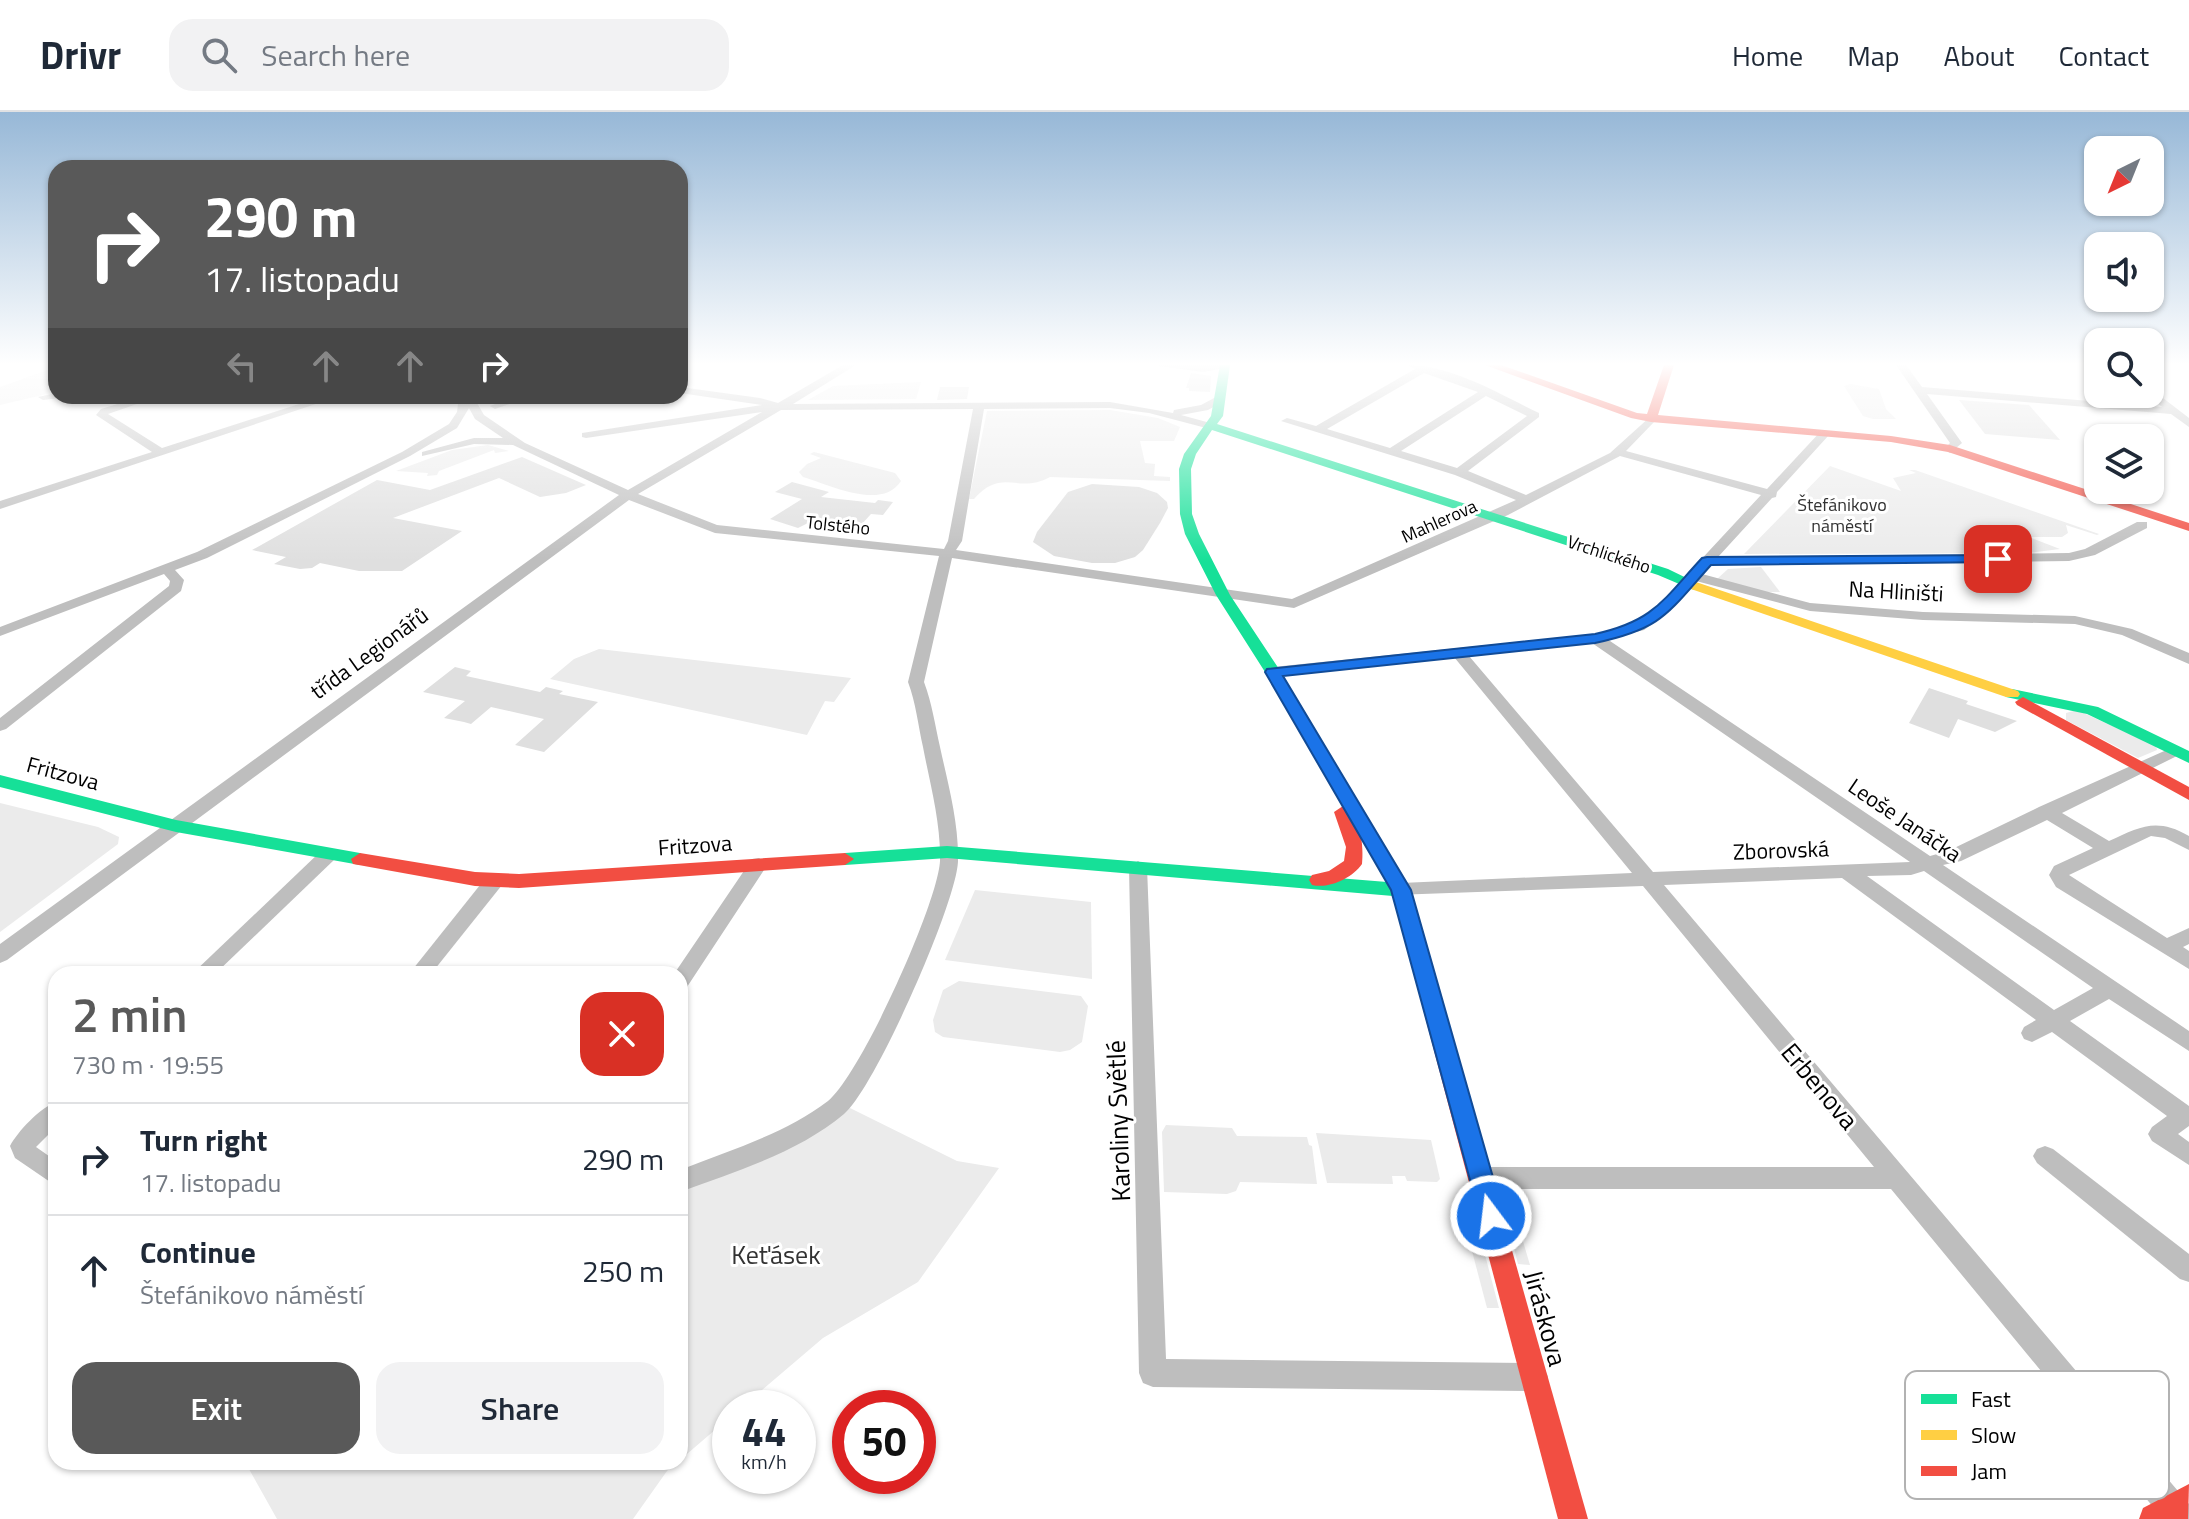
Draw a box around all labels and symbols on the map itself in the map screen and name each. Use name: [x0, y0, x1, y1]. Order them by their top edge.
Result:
north arrow: [2084, 136, 2164, 216]
park label: Štefánikovo náměstí: [1797, 491, 1887, 539]
street label: Mahlerova: [1397, 492, 1481, 550]
street label: Tolstého: [805, 508, 871, 542]
pin: [1964, 525, 2032, 593]
street label: Vrchlického: [1564, 528, 1654, 580]
street label: Na Hliništi: [1848, 572, 1944, 610]
street label: třída Legionářů: [303, 598, 435, 708]
street label: Fritzova: [23, 747, 103, 799]
street label: Leoše Janáčka: [1841, 769, 1969, 871]
street label: Fritzova: [657, 825, 733, 865]
street label: Zborovská: [1732, 831, 1830, 869]
street label: Erbenova: [1772, 1034, 1868, 1138]
street label: Karoliny Světlé: [1096, 1040, 1140, 1202]
position arrow: [1449, 1174, 1533, 1258]
park label: Keťásek: [731, 1235, 821, 1274]
street label: Jiráskova: [1514, 1265, 1578, 1371]
legend: [1905, 1371, 2169, 1499]
text: Fast: [1971, 1382, 2011, 1416]
speed limit sign: 50: [832, 1390, 936, 1494]
text: Slow: [1971, 1418, 2017, 1452]
text: Jam: [1971, 1454, 2007, 1488]

